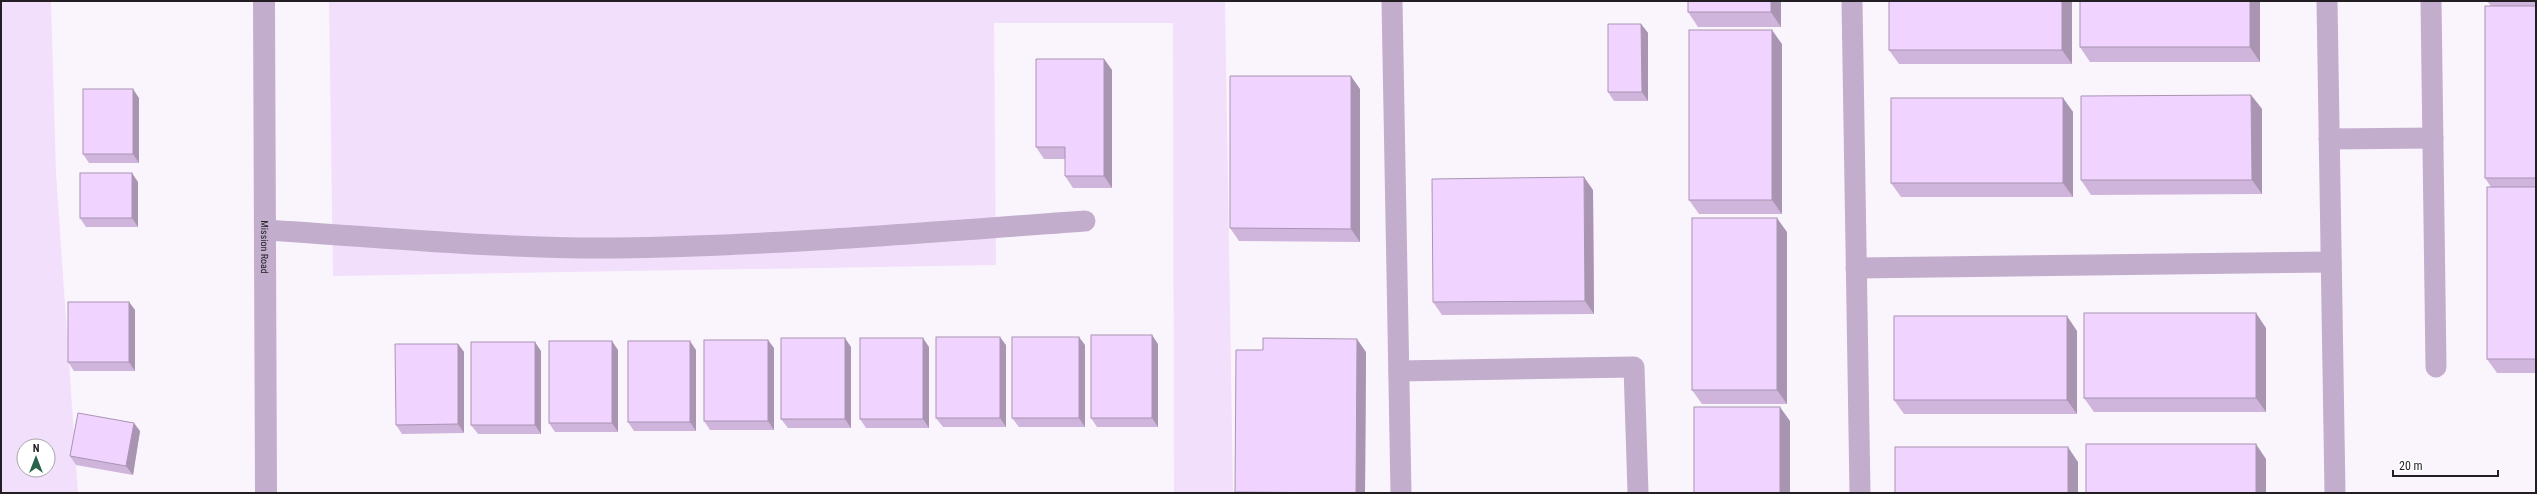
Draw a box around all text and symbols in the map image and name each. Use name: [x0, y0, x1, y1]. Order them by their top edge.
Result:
street label: Mission Road: [259, 220, 271, 274]
north arrow: [16, 438, 56, 478]
text: N: [33, 442, 40, 455]
scale bar: [2393, 452, 2498, 478]
text: 20 m: [2399, 459, 2423, 473]

